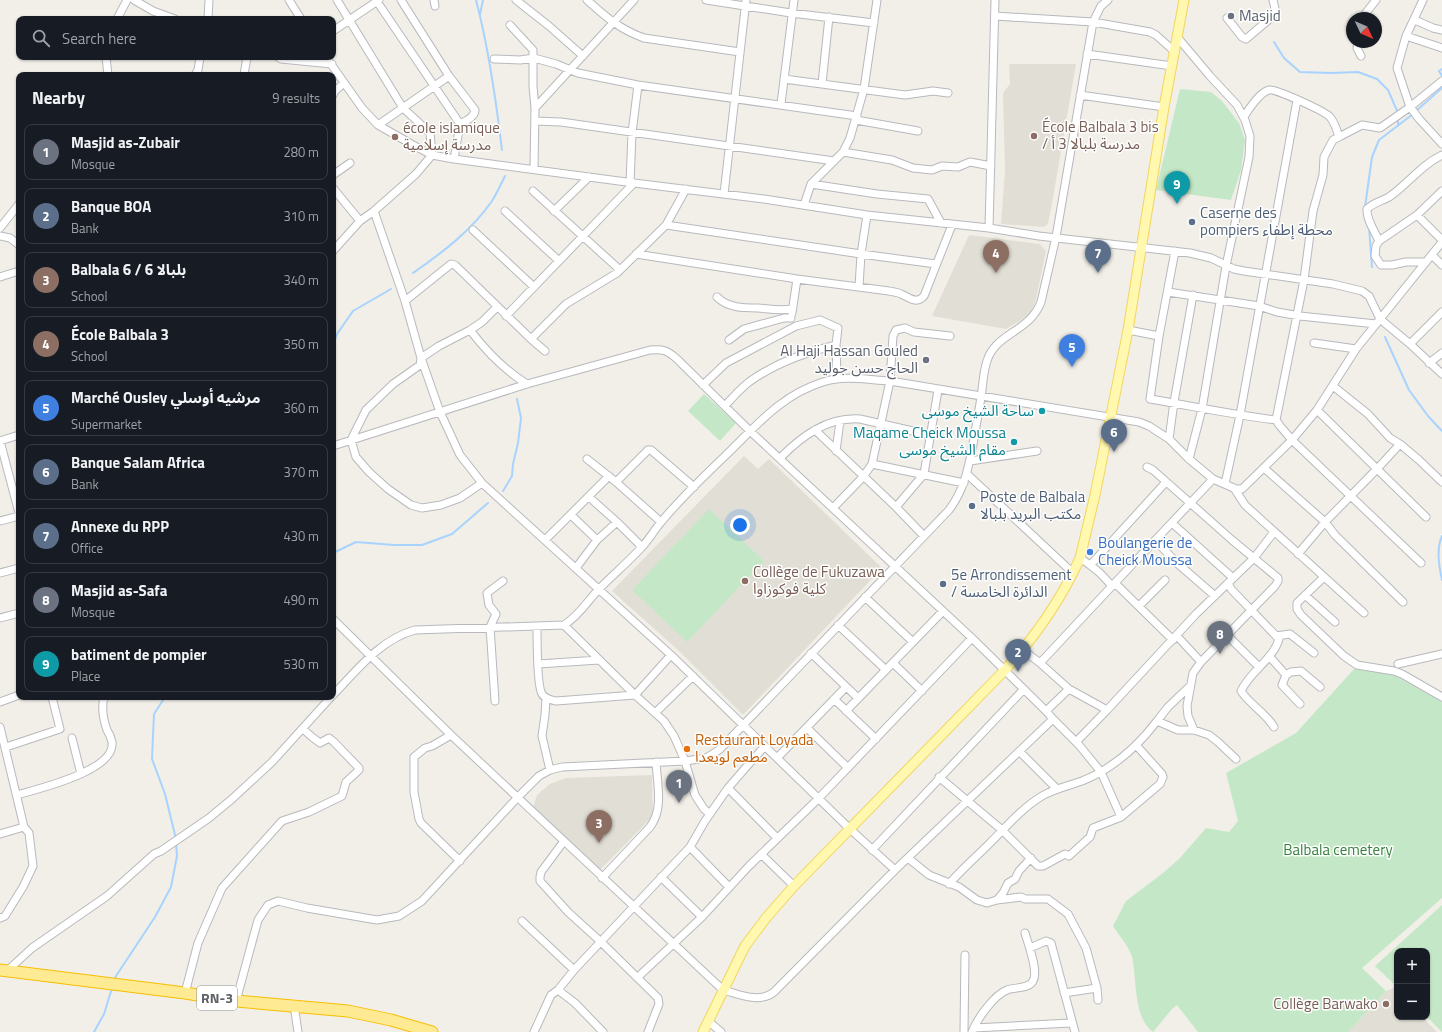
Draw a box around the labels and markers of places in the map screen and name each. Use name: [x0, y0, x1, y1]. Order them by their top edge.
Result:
place label: Masjid: [1239, 4, 1281, 27]
marker: Masjid: [1226, 11, 1236, 21]
place label: École Balbala 3 bis / مدرسة بلبالا 3 أ: [1042, 115, 1159, 155]
place label: école islamique مدرسة إسلامية: [403, 116, 500, 156]
marker: École Balbala 3 bis / مدرسة بلبالا 3 أ: [1029, 131, 1039, 141]
marker: école islamique مدرسة إسلامية: [390, 132, 400, 142]
pin: 9: [1164, 171, 1190, 204]
place label: Caserne des pompiers محطة إطفاء: [1200, 201, 1333, 241]
marker: Caserne des pompiers محطة إطفاء: [1187, 217, 1197, 227]
pin: 4: [983, 240, 1009, 273]
pin: 7: [1085, 240, 1111, 273]
pin: 5: [1059, 334, 1085, 367]
place label: Al Haji Hassan Gouled الحاج حسن جوليد: [780, 339, 918, 380]
marker: Al Haji Hassan Gouled الحاج حسن جوليد: [921, 355, 931, 365]
place label: ساحة الشيخ موسى: [922, 399, 1034, 423]
marker: ساحة الشيخ موسى: [1037, 406, 1047, 416]
pin: 6: [1101, 419, 1127, 452]
place label: Maqame Cheick Moussa مقام الشيخ موسى: [853, 421, 1006, 462]
marker: Maqame Cheick Moussa مقام الشيخ موسى: [1009, 437, 1019, 447]
place label: Poste de Balbala مكتب البريد بلبالا: [980, 485, 1086, 525]
marker: Poste de Balbala مكتب البريد بلبالا: [967, 501, 977, 511]
place label: Boulangerie de Cheick Moussa: [1098, 531, 1192, 571]
marker: Boulangerie de Cheick Moussa: [1085, 547, 1095, 557]
place label: Collège de Fukuzawa كلية فوكوزاوا: [753, 560, 885, 600]
place label: 5e Arrondissement / الدائرة الخامسة: [951, 563, 1072, 603]
marker: Collège de Fukuzawa كلية فوكوزاوا: [740, 576, 750, 586]
marker: 5e Arrondissement / الدائرة الخامسة: [938, 579, 948, 589]
pin: 8: [1207, 621, 1233, 654]
pin: 2: [1005, 639, 1031, 672]
place label: Restaurant Loyada مطعم لويعدا: [695, 728, 814, 768]
marker: Restaurant Loyada مطعم لويعدا: [682, 744, 692, 754]
pin: 1: [666, 770, 692, 803]
pin: 3: [586, 810, 612, 843]
place label: Collège Barwako: [1273, 992, 1378, 1015]
marker: Collège Barwako: [1381, 999, 1391, 1009]

